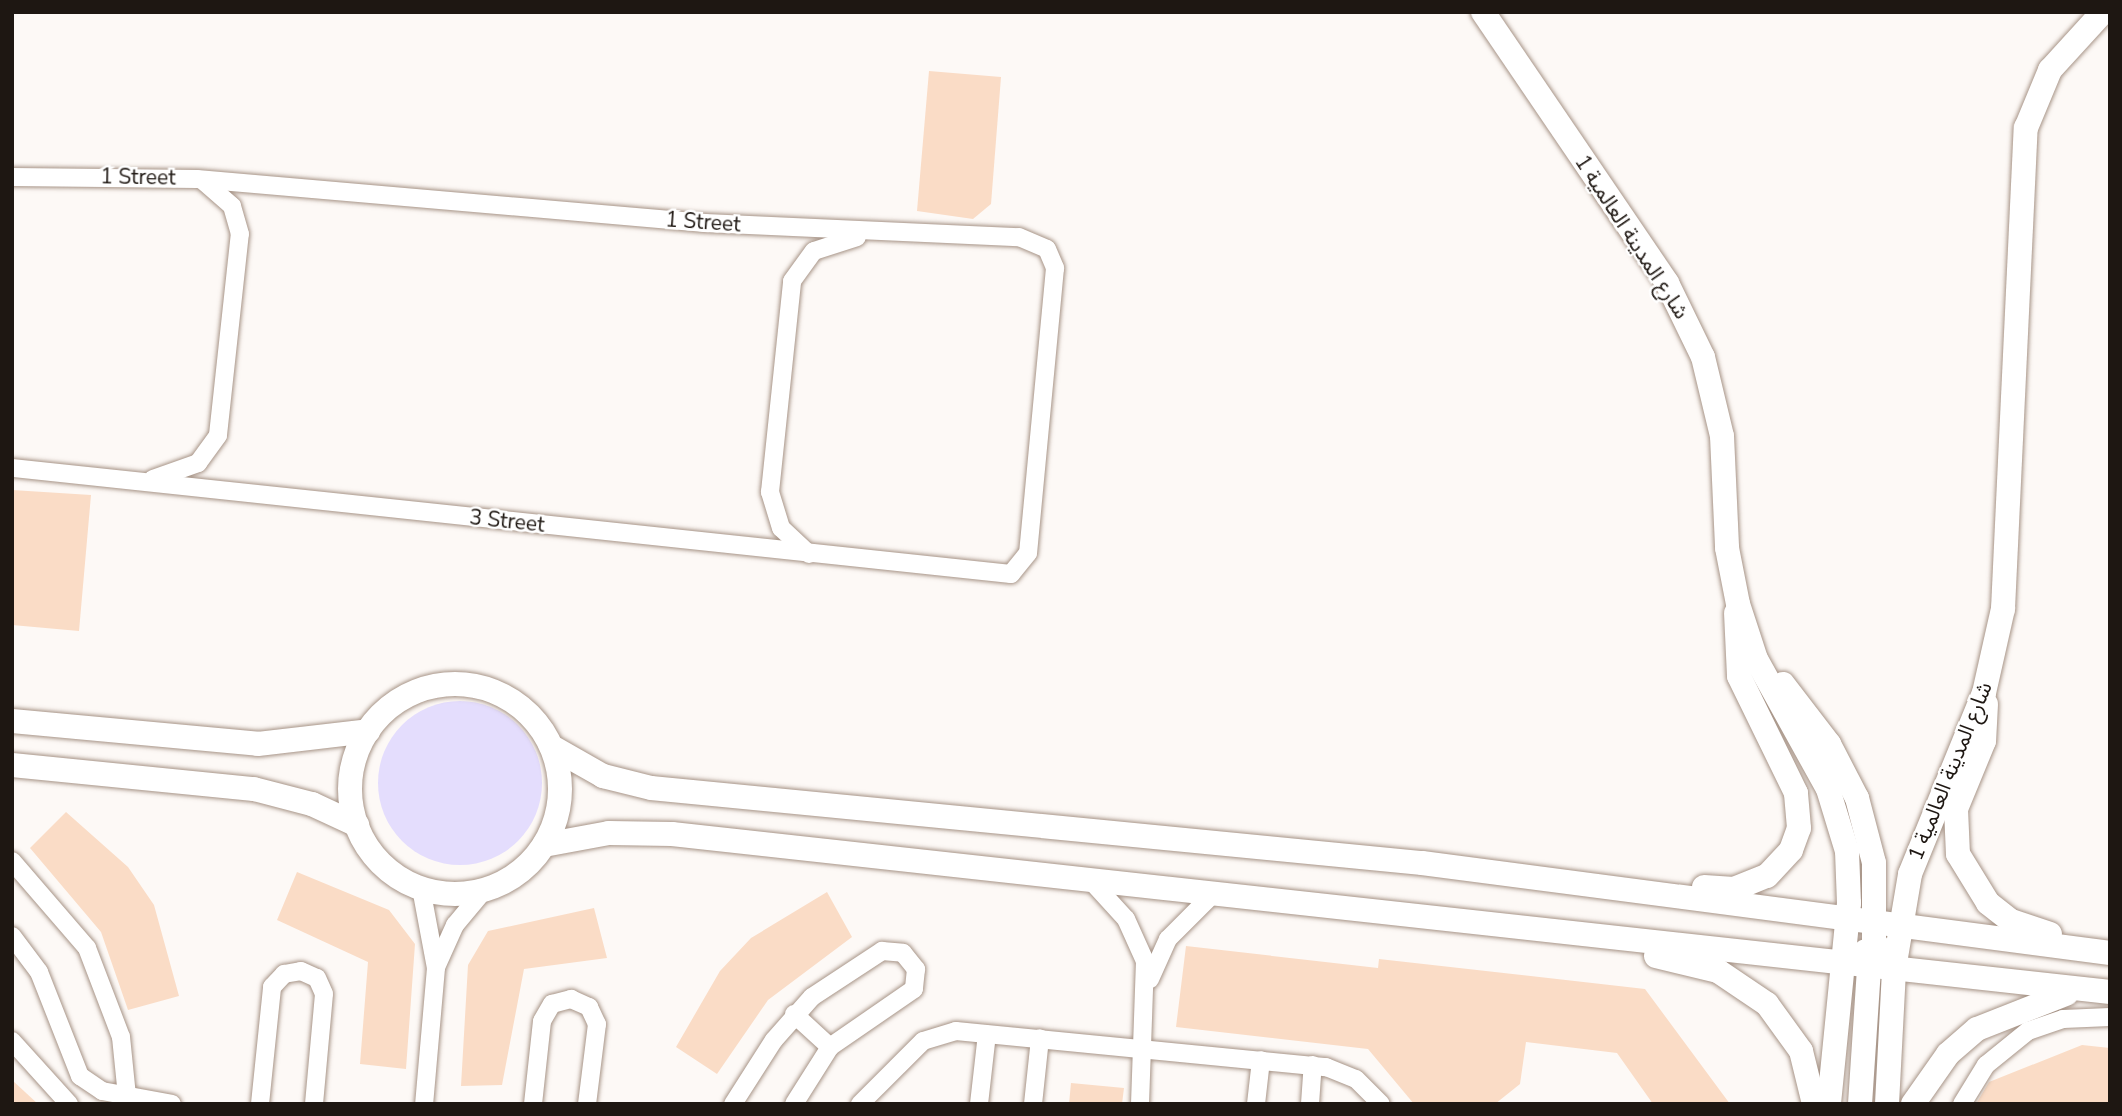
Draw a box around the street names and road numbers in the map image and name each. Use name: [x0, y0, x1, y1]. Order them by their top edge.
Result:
street label: شارع المدينة العالمية 1: [1570, 150, 1694, 324]
street label: 1 Street: [100, 164, 176, 190]
street label: 1 Street: [665, 207, 741, 237]
street label: 3 Street: [468, 505, 546, 537]
street label: شارع المدينة العالمية 1: [1903, 678, 1997, 864]

